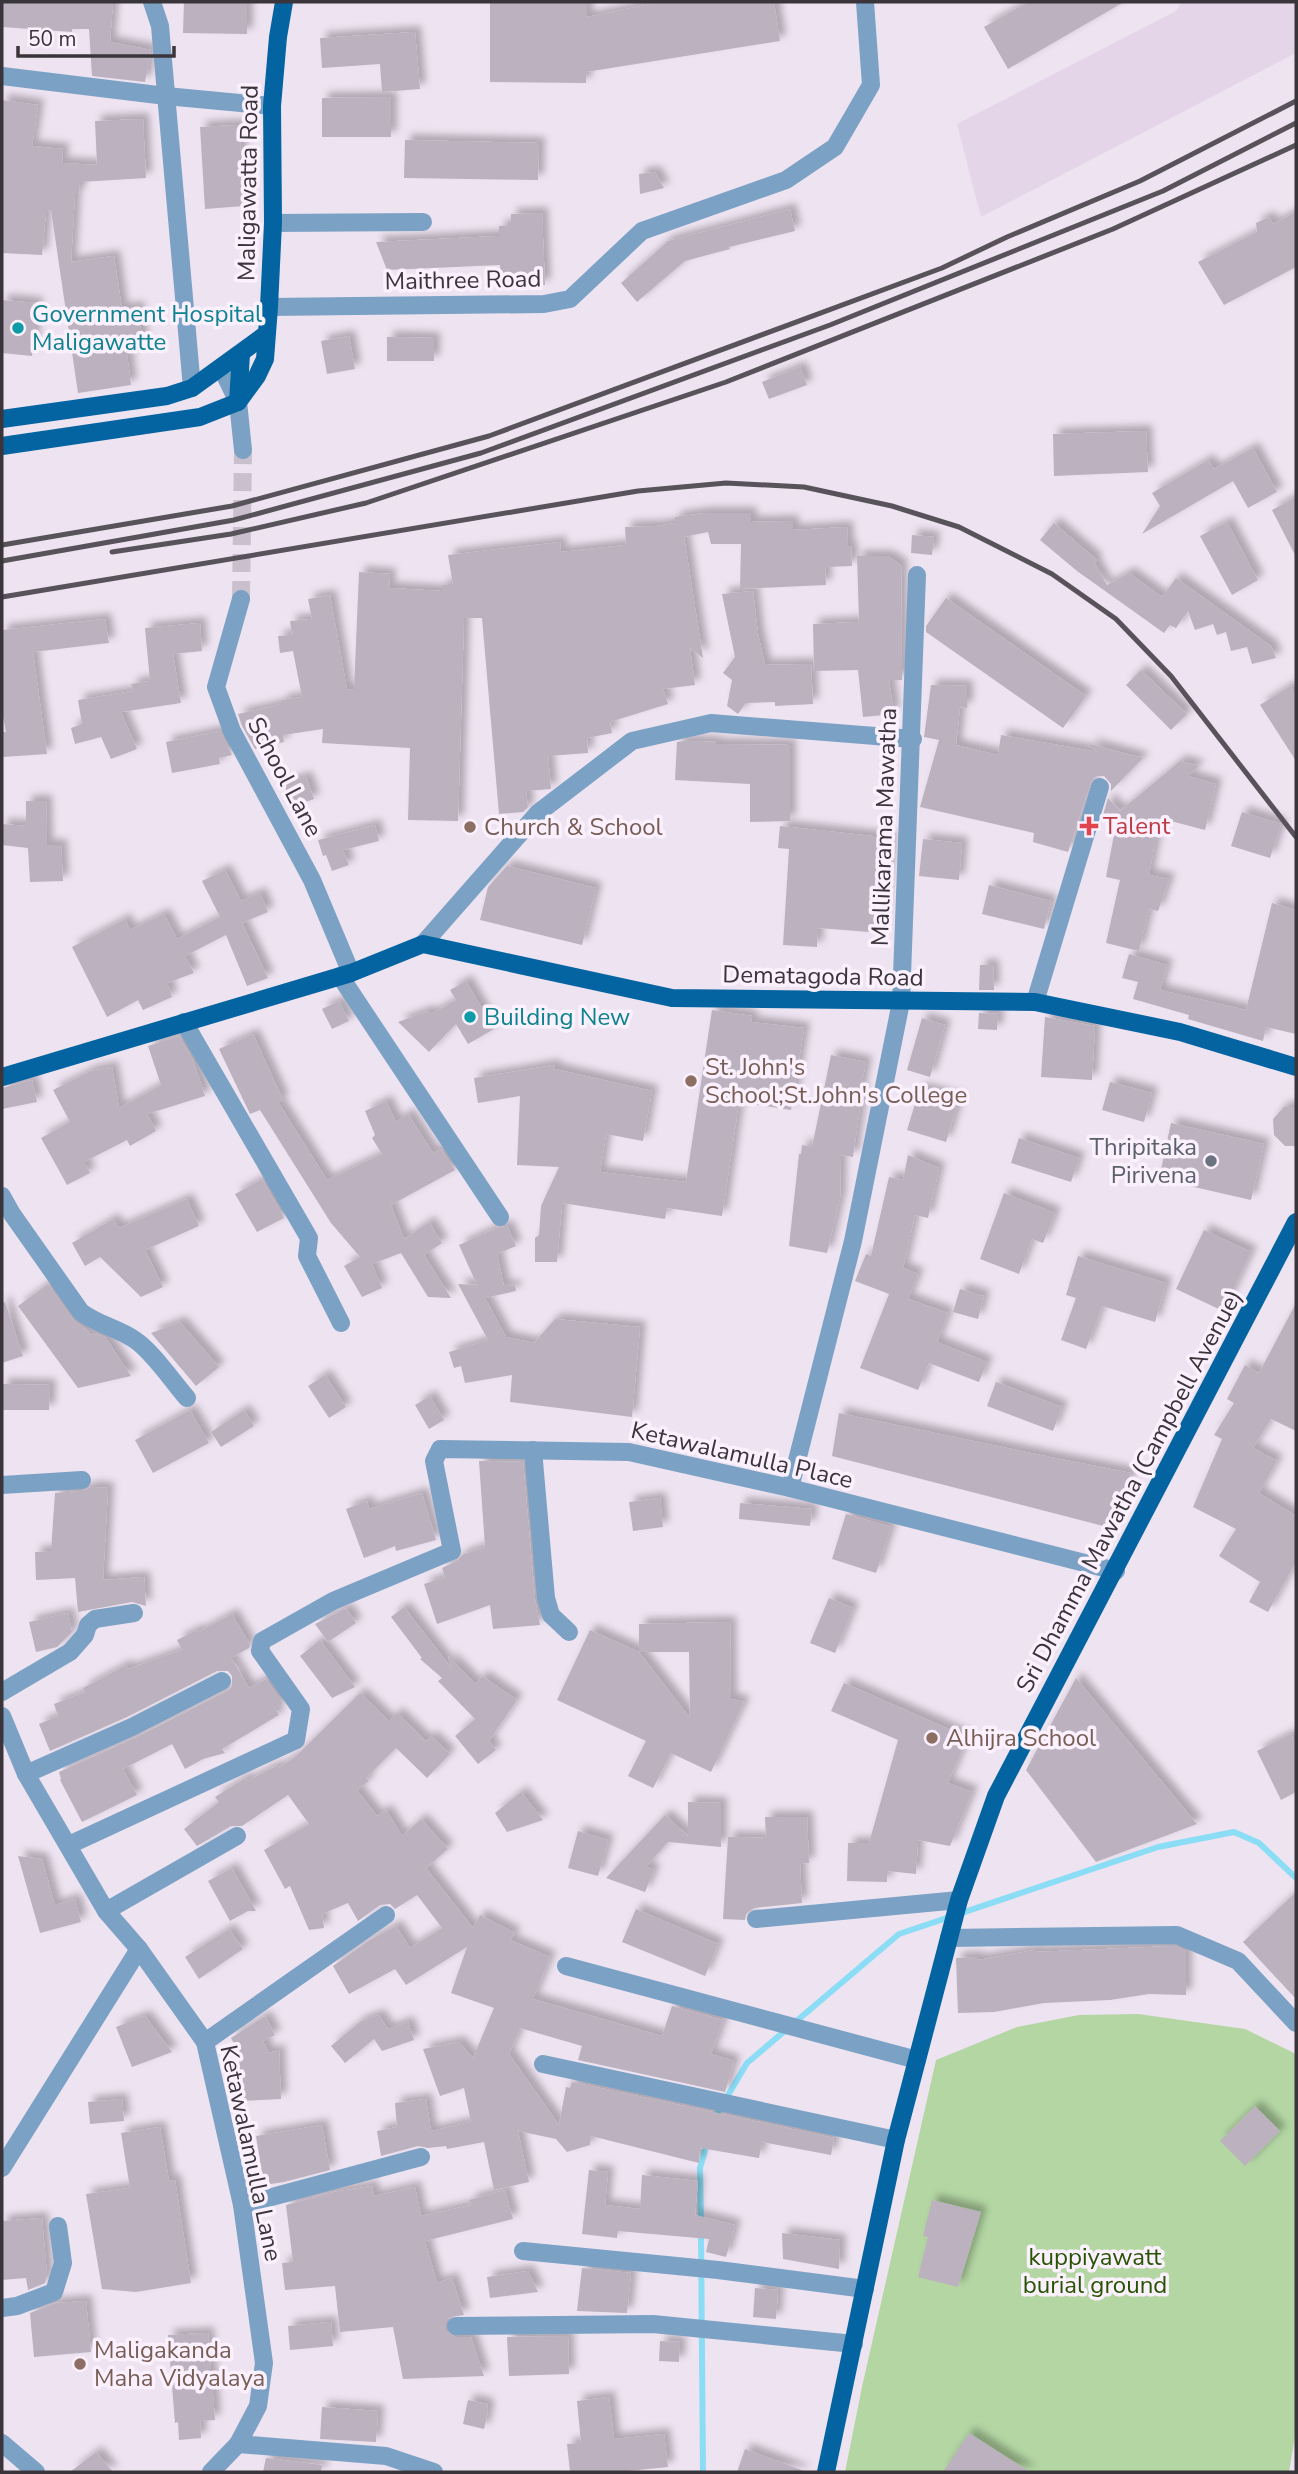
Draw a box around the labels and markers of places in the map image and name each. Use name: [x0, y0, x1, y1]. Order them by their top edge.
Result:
place label: Government Hospital Maligawatte: [32, 298, 262, 358]
marker: Government Hospital Maligawatte: [10, 320, 26, 336]
place label: Talent: [1103, 810, 1171, 842]
place label: Church & School: [484, 811, 663, 843]
marker: Talent: [1081, 818, 1097, 834]
marker: Church & School: [462, 819, 478, 835]
place label: Building New: [484, 1001, 630, 1033]
marker: Building New: [462, 1009, 478, 1025]
place label: St. John's School;St.John's College: [705, 1051, 967, 1111]
marker: St. John's School;St.John's College: [683, 1073, 699, 1089]
place label: Thripitaka Pirivena: [1089, 1131, 1197, 1191]
marker: Thripitaka Pirivena: [1203, 1153, 1219, 1169]
place label: Alhijra School: [946, 1722, 1096, 1754]
marker: Alhijra School: [924, 1730, 940, 1746]
place label: Maligakanda Maha Vidyalaya: [94, 2334, 265, 2394]
marker: Maligakanda Maha Vidyalaya: [72, 2356, 88, 2372]

